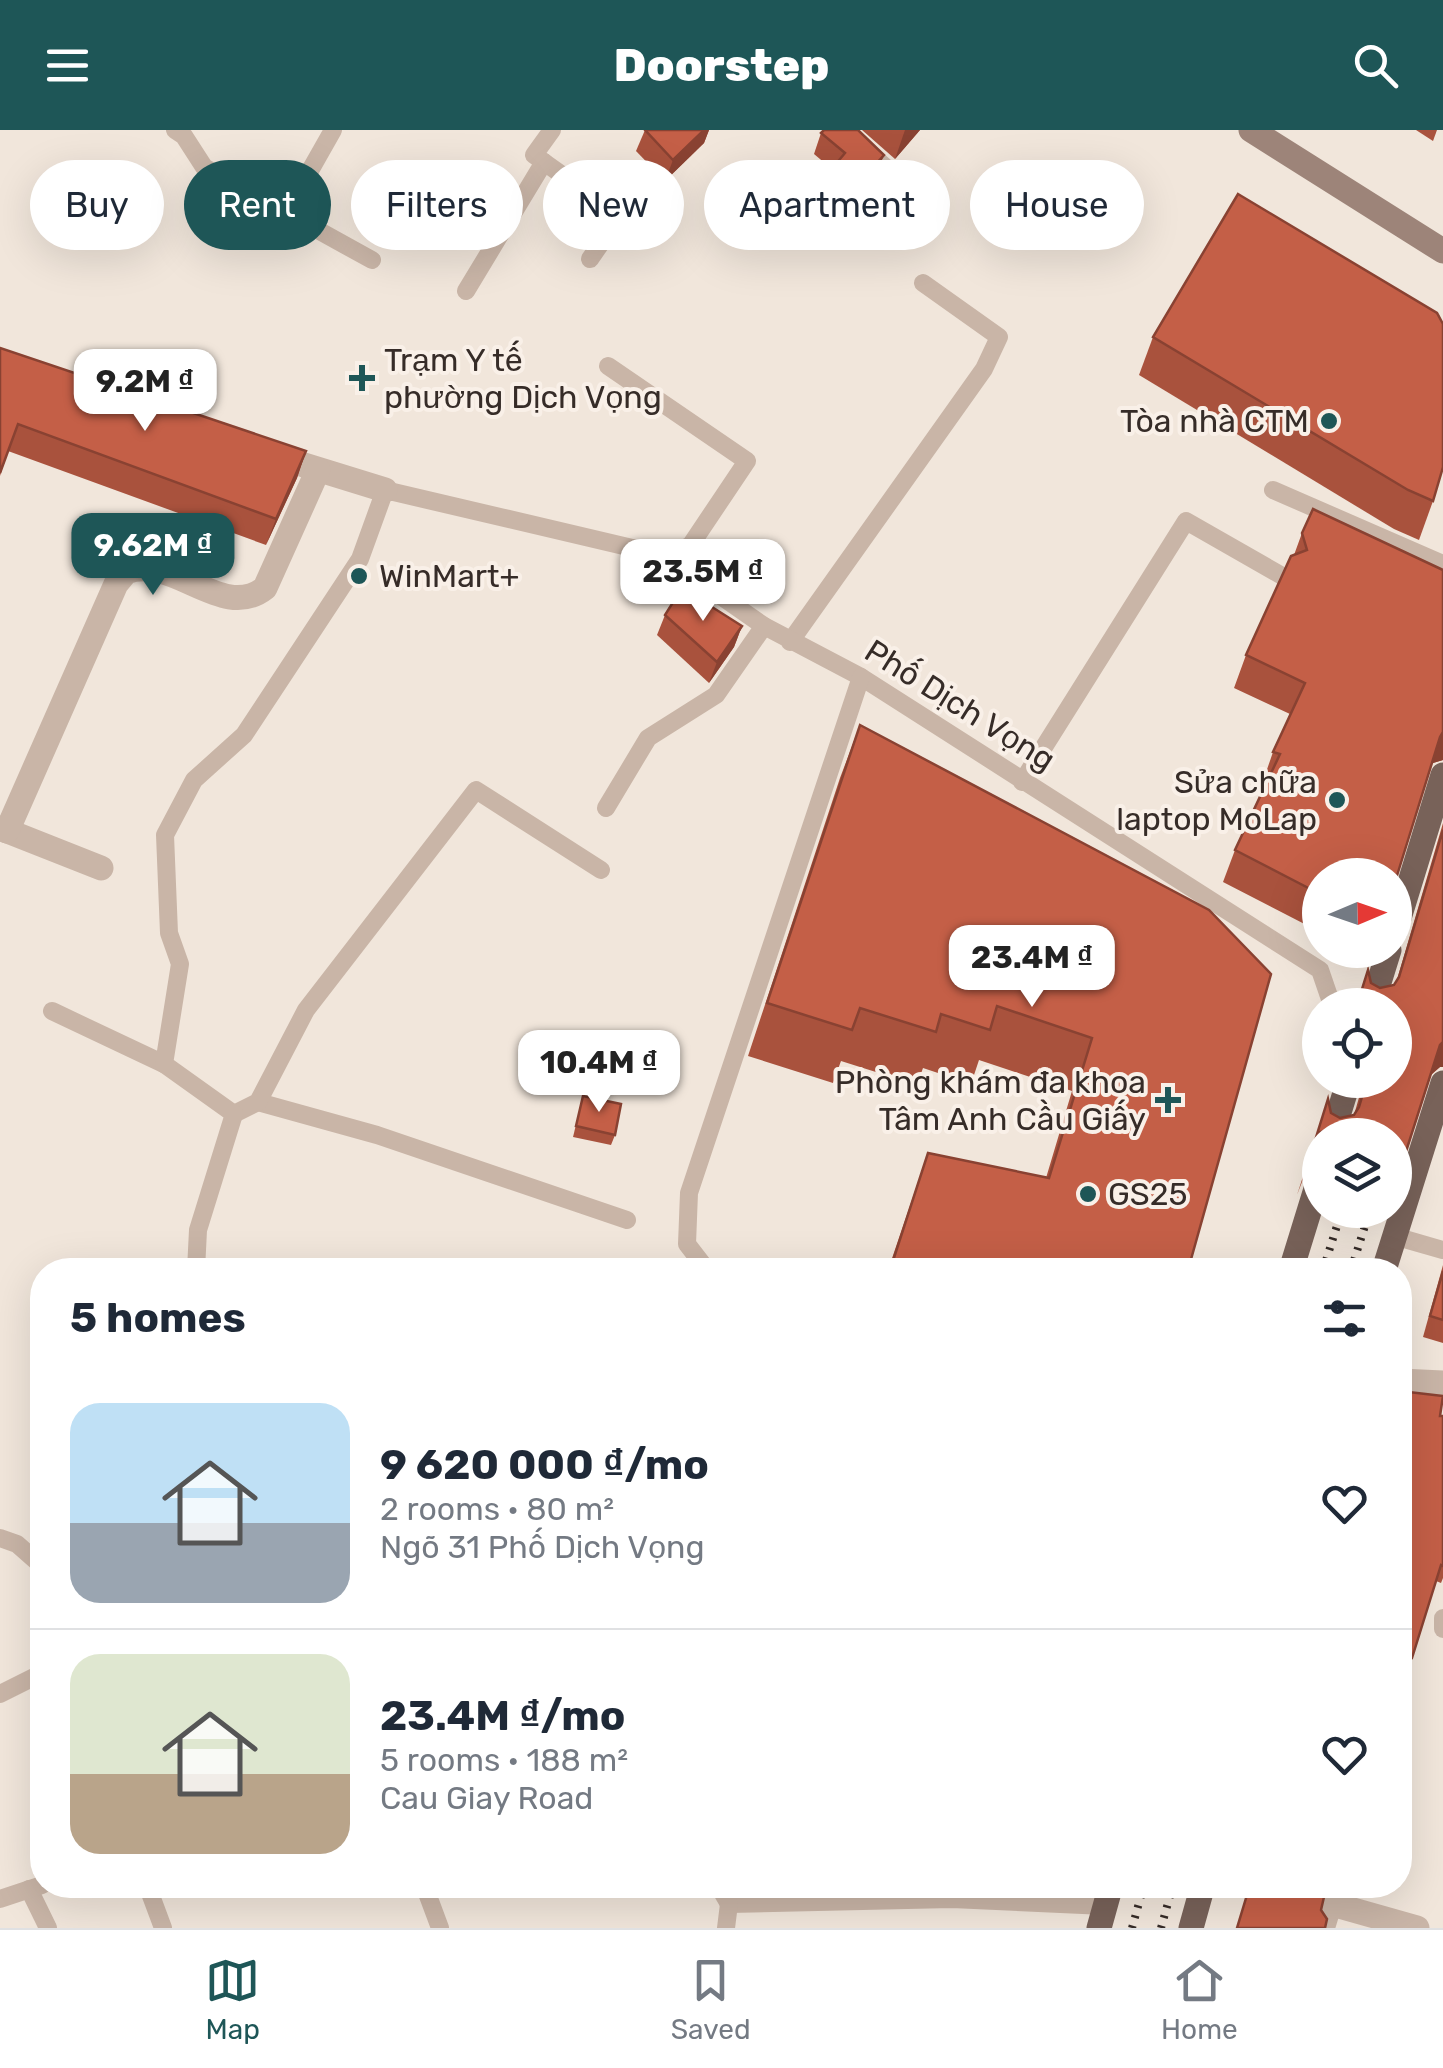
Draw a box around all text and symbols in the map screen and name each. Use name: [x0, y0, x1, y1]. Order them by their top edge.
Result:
icon: menu: [40, 38, 95, 93]
icon: search: [1348, 38, 1403, 93]
text: Doorstep: [614, 39, 829, 92]
chip: Buy: [30, 160, 164, 250]
chip: Rent: [184, 160, 331, 250]
chip: Filters: [351, 160, 523, 250]
chip: New: [543, 160, 684, 250]
chip: Apartment: [704, 160, 950, 250]
chip: House: [970, 160, 1144, 250]
place label: Trạm Y tế phường Dịch Vọng: [384, 340, 662, 416]
pin: 9.2M ₫: [64, 349, 226, 434]
text: 9.2M ₫: [96, 362, 194, 400]
marker: Trạm Y tế phường Dịch Vọng: [349, 365, 375, 391]
place label: Tòa nhà CTM: [1120, 402, 1309, 440]
marker: Tòa nhà CTM: [1318, 410, 1340, 432]
pin: 9.62M ₫: [61, 513, 245, 598]
text: 9.62M ₫: [93, 526, 213, 564]
pin: 23.5M ₫: [611, 539, 795, 624]
text: 23.5M ₫: [642, 552, 764, 590]
place label: WinMart+: [379, 557, 519, 595]
marker: WinMart+: [348, 565, 370, 587]
street label: Phố Dịch Vọng: [858, 631, 1062, 779]
place label: Sửa chữa laptop MoLap: [1116, 763, 1317, 838]
marker: Sửa chữa laptop MoLap: [1326, 789, 1348, 811]
north arrow: [1302, 858, 1412, 968]
map controls: [1302, 858, 1412, 1228]
pin: 23.4M ₫: [940, 925, 1124, 1010]
text: 23.4M ₫: [971, 938, 1093, 976]
button: locate: [1302, 988, 1412, 1098]
pin: 10.4M ₫: [507, 1030, 691, 1115]
text: 10.4M ₫: [540, 1043, 658, 1081]
place label: Phòng khám đa khoa Tâm Anh Cầu Giấy: [835, 1063, 1146, 1138]
marker: Phòng khám đa khoa Tâm Anh Cầu Giấy: [1155, 1087, 1181, 1113]
button: layers: [1302, 1118, 1412, 1228]
place label: GS25: [1108, 1175, 1188, 1213]
marker: GS25: [1077, 1183, 1099, 1205]
icon: filters: [1317, 1291, 1372, 1346]
text: 5 homes: [70, 1293, 246, 1343]
text: 9 620 000 ₫/mo: [380, 1440, 709, 1490]
icon: home: [150, 1443, 270, 1563]
icon: heart: [1317, 1476, 1372, 1531]
text: 2 rooms · 80 m²: [380, 1490, 614, 1528]
text: Ngõ 31 Phố Dịch Vọng: [380, 1528, 705, 1566]
text: 23.4M ₫/mo: [380, 1691, 625, 1741]
icon: home: [150, 1694, 270, 1814]
icon: heart: [1317, 1727, 1372, 1782]
text: 5 rooms · 188 m²: [380, 1741, 628, 1779]
text: Cau Giay Road: [380, 1779, 593, 1817]
tab: Map: [205, 1953, 260, 2046]
tab: Saved: [671, 1953, 751, 2046]
tab: Home: [1161, 1953, 1238, 2046]

